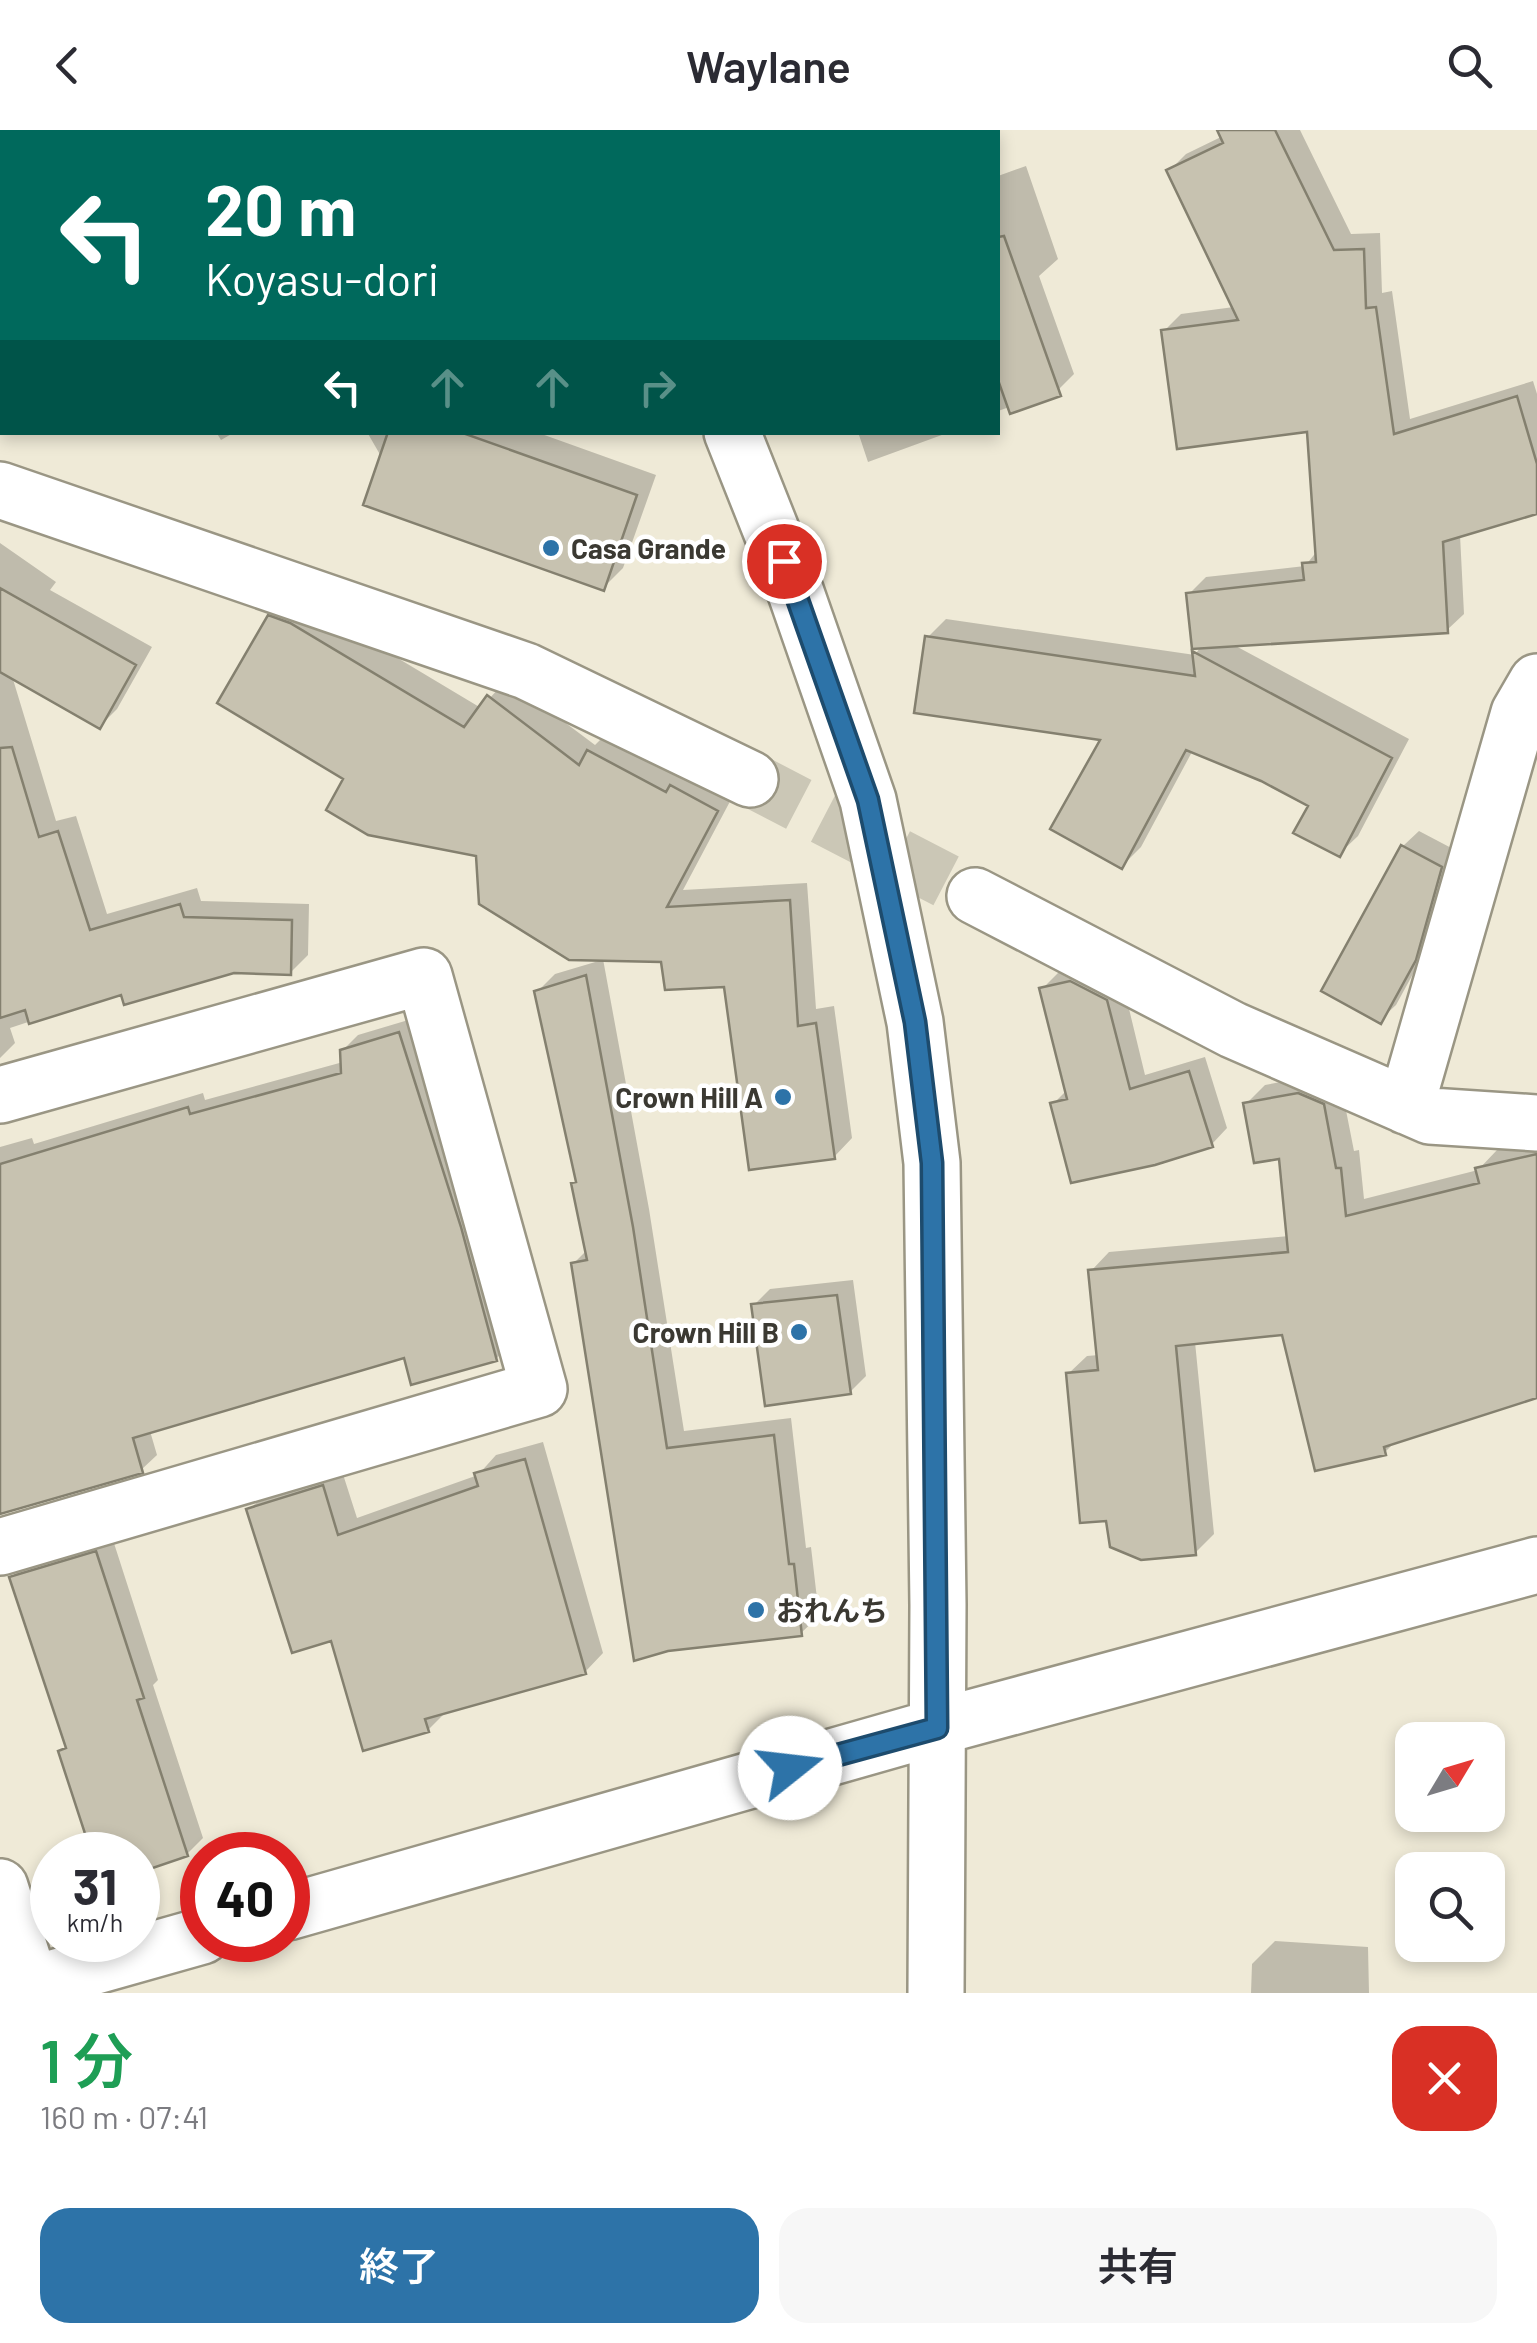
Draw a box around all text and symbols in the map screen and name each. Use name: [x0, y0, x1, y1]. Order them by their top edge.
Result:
icon: back: [40, 38, 95, 93]
text: Waylane: [686, 38, 851, 92]
icon: search: [1442, 38, 1497, 93]
text: 20 m: [205, 166, 357, 250]
icon: left: [40, 170, 170, 300]
text: Koyasu-dori: [205, 251, 439, 305]
icon: left: [315, 360, 370, 415]
icon: ahead: [420, 360, 475, 415]
icon: ahead: [525, 360, 580, 415]
icon: right: [630, 360, 685, 415]
pin: [742, 519, 827, 604]
place label: Casa Grande: [571, 531, 726, 565]
icon: arrive: [757, 534, 812, 589]
marker: Casa Grande: [540, 537, 562, 559]
place label: Crown Hill A: [615, 1080, 763, 1114]
marker: Crown Hill A: [772, 1086, 794, 1108]
place label: Crown Hill B: [633, 1315, 779, 1349]
marker: Crown Hill B: [788, 1321, 810, 1343]
place label: おれんち: [776, 1593, 888, 1627]
marker: おれんち: [745, 1599, 767, 1621]
position arrow: [738, 1716, 842, 1820]
north arrow: [1395, 1722, 1505, 1832]
map controls: [1395, 1722, 1505, 1962]
speed limit sign: 40: [180, 1832, 310, 1962]
button: search: [1395, 1852, 1505, 1962]
text: 31: [73, 1855, 117, 1915]
text: km/h: [67, 1907, 123, 1937]
text: 1 分: [40, 2023, 133, 2095]
button: close: [1392, 2026, 1497, 2131]
text: 160 m · 07:41: [40, 2097, 208, 2135]
button: 終了: [40, 2208, 759, 2323]
button: 共有: [779, 2208, 1497, 2323]

